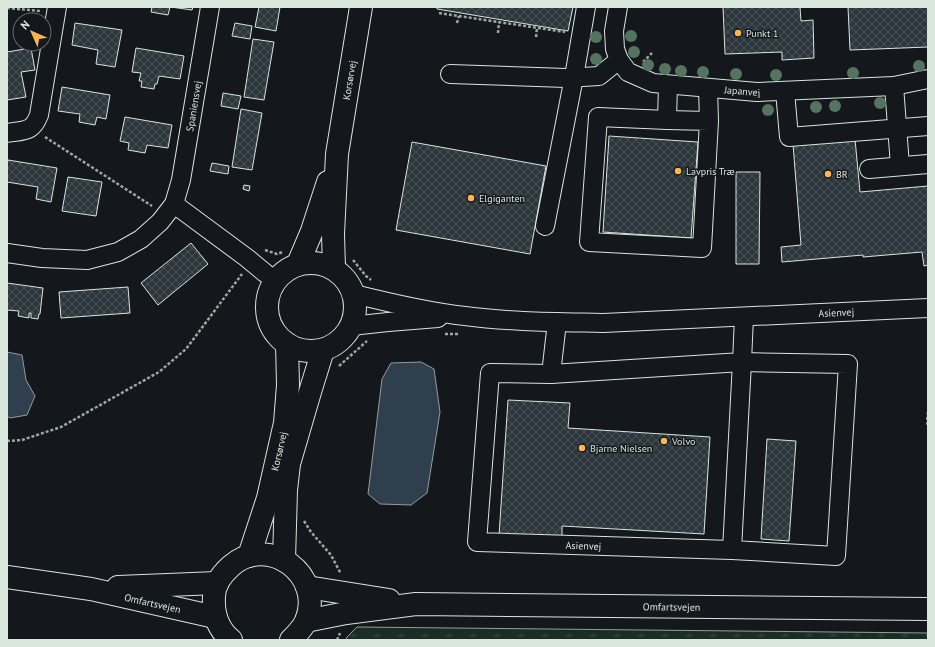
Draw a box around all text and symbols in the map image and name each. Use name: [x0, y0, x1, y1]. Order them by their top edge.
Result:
north arrow: [12, 12, 52, 52]
text: N: [17, 17, 32, 32]
place label: Punkt 1: [746, 27, 778, 40]
marker: Punkt 1: [733, 28, 743, 38]
street label: Korsørvej: [339, 59, 359, 101]
street label: Spaniensvej: [183, 80, 204, 132]
street label: Japanvej: [723, 83, 761, 99]
place label: Lavpris Træ: [686, 165, 735, 178]
marker: Lavpris Træ: [673, 166, 683, 176]
place label: BR: [836, 168, 848, 181]
marker: BR: [823, 169, 833, 179]
place label: Elgiganten: [479, 192, 525, 205]
marker: Elgiganten: [466, 193, 476, 203]
street label: Asienvej: [818, 305, 854, 320]
street label: Korsørvej: [268, 430, 289, 472]
place label: Volvo: [671, 435, 695, 448]
marker: Volvo: [659, 436, 669, 446]
place label: Bjarne Nielsen: [590, 442, 652, 455]
marker: Bjarne Nielsen: [577, 443, 587, 453]
street label: Asienvej: [565, 538, 602, 552]
street label: Omfartsvejen: [123, 590, 182, 616]
street label: Omfartsvejen: [643, 600, 700, 613]

